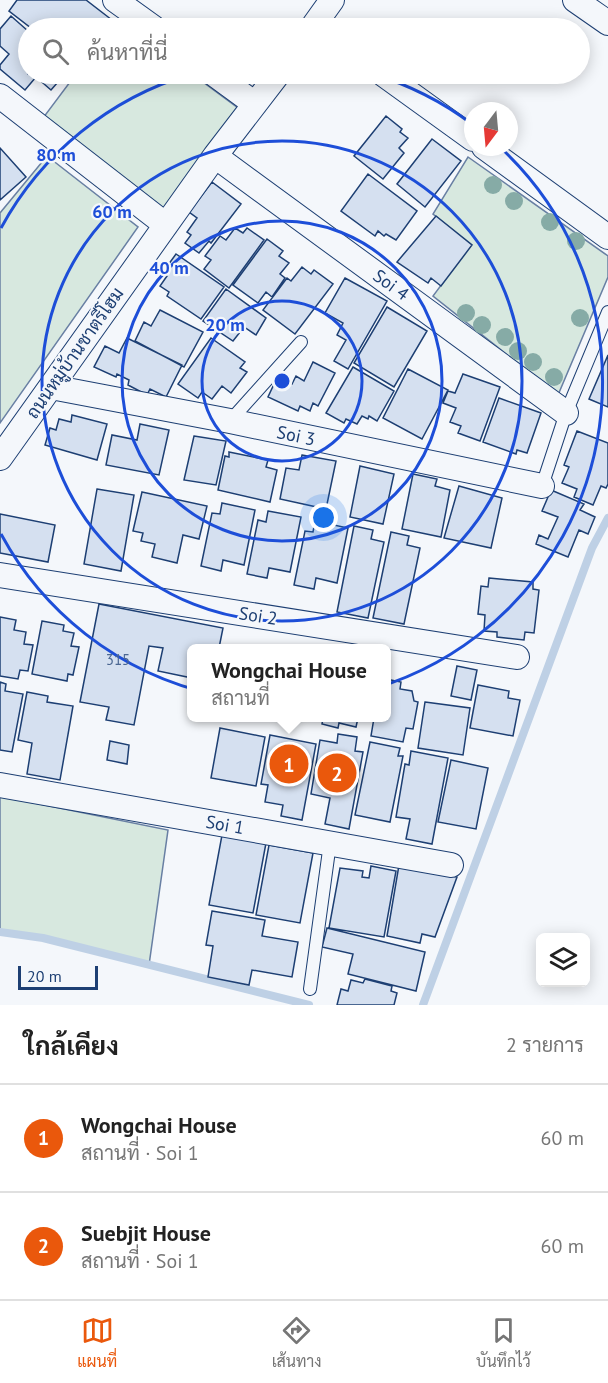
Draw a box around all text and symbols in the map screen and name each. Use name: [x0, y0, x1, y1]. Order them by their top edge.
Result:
search box: [18, 18, 590, 84]
icon: search: [39, 35, 72, 68]
text: ค้นหาที่นี่: [87, 38, 167, 66]
north arrow: [464, 102, 518, 156]
text: 80 m: [36, 143, 76, 166]
text: 60 m: [92, 200, 132, 223]
text: 40 m: [149, 256, 189, 279]
street label: Soi 4: [369, 264, 414, 305]
street label: ถนนหมู่บ้านชาตรีโฮม: [20, 282, 130, 424]
text: 20 m: [205, 313, 245, 336]
centre of rings: [272, 371, 292, 391]
street label: Soi 3: [275, 420, 317, 451]
your location: [309, 503, 338, 532]
street label: Soi 2: [237, 601, 279, 630]
popup: [187, 644, 391, 722]
house number: 315: [106, 650, 130, 669]
text: Wongchai House: [211, 656, 367, 684]
text: สถานที่: [211, 685, 270, 711]
pin: 1: [270, 742, 308, 786]
pin: 2: [318, 750, 356, 796]
street label: Soi 1: [204, 810, 246, 839]
map controls: [536, 933, 590, 987]
button: layers: [536, 933, 590, 987]
scale bar: [18, 963, 98, 990]
text: 20 m: [27, 966, 62, 986]
text: ใกล้เคียง: [24, 1029, 119, 1062]
text: 2 รายการ: [506, 1032, 584, 1058]
text: Wongchai House: [81, 1111, 237, 1139]
text: 1: [38, 1125, 49, 1151]
text: 60 m: [541, 1125, 584, 1151]
text: สถานที่ · Soi 1: [81, 1140, 199, 1166]
text: Suebjit House: [81, 1219, 211, 1247]
text: 2: [38, 1233, 49, 1259]
text: 60 m: [541, 1233, 584, 1259]
text: สถานที่ · Soi 1: [81, 1248, 199, 1274]
tab: แผนที่: [77, 1314, 117, 1371]
tab: เส้นทาง: [272, 1314, 322, 1371]
tab: บันทึกไว้: [476, 1314, 531, 1371]

